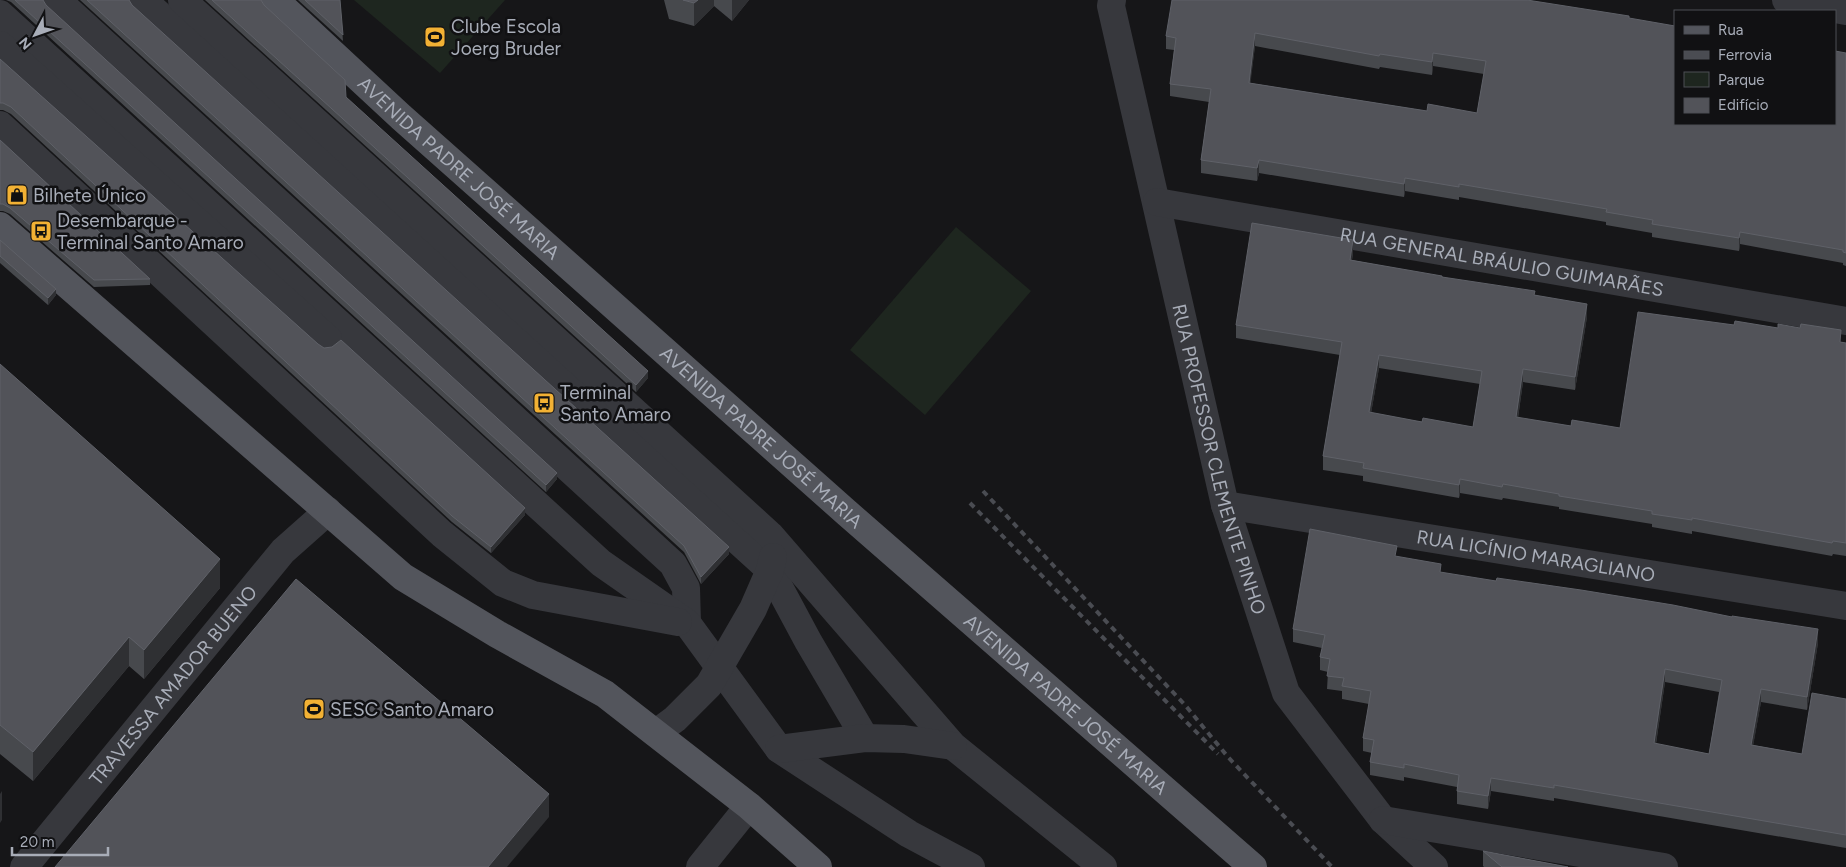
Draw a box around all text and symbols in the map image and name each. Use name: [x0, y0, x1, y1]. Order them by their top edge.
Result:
north arrow: [10, 10, 60, 60]
legend: [1674, 10, 1836, 125]
place label: Clube Escola Joerg Bruder: [451, 15, 562, 60]
text: Rua: [1718, 21, 1743, 39]
sports icon: Clube Escola Joerg Bruder: [423, 25, 447, 49]
text: N: [16, 34, 36, 53]
text: Ferrovia: [1718, 46, 1772, 64]
text: Parque: [1718, 71, 1765, 89]
street label: AVENIDA PADRE JOSÉ MARIA: [353, 72, 564, 264]
text: Edifício: [1718, 96, 1769, 114]
shop icon: Bilhete Único: [5, 183, 29, 207]
place label: Bilhete Único: [33, 184, 146, 207]
place label: Desembarque - Terminal Santo Amaro: [57, 209, 244, 254]
bus stop icon: Desembarque - Terminal Santo Amaro: [29, 219, 53, 243]
street label: RUA GENERAL BRÁULIO GUIMARÃES: [1338, 223, 1665, 301]
street label: RUA PROFESSOR CLEMENTE PINHO: [1167, 302, 1271, 617]
street label: AVENIDA PADRE JOSÉ MARIA: [655, 342, 867, 533]
place label: Terminal Santo Amaro: [560, 381, 671, 426]
bus stop icon: Terminal Santo Amaro: [532, 391, 556, 415]
street label: RUA LICÍNIO MARAGLIANO: [1415, 525, 1657, 587]
street label: TRAVESSA AMADOR BUENO: [85, 581, 262, 790]
street label: AVENIDA PADRE JOSÉ MARIA: [959, 609, 1172, 800]
sports icon: SESC Santo Amaro: [302, 697, 326, 721]
place label: SESC Santo Amaro: [330, 698, 494, 721]
scale bar: [12, 824, 109, 856]
text: 20 m: [20, 833, 54, 851]

